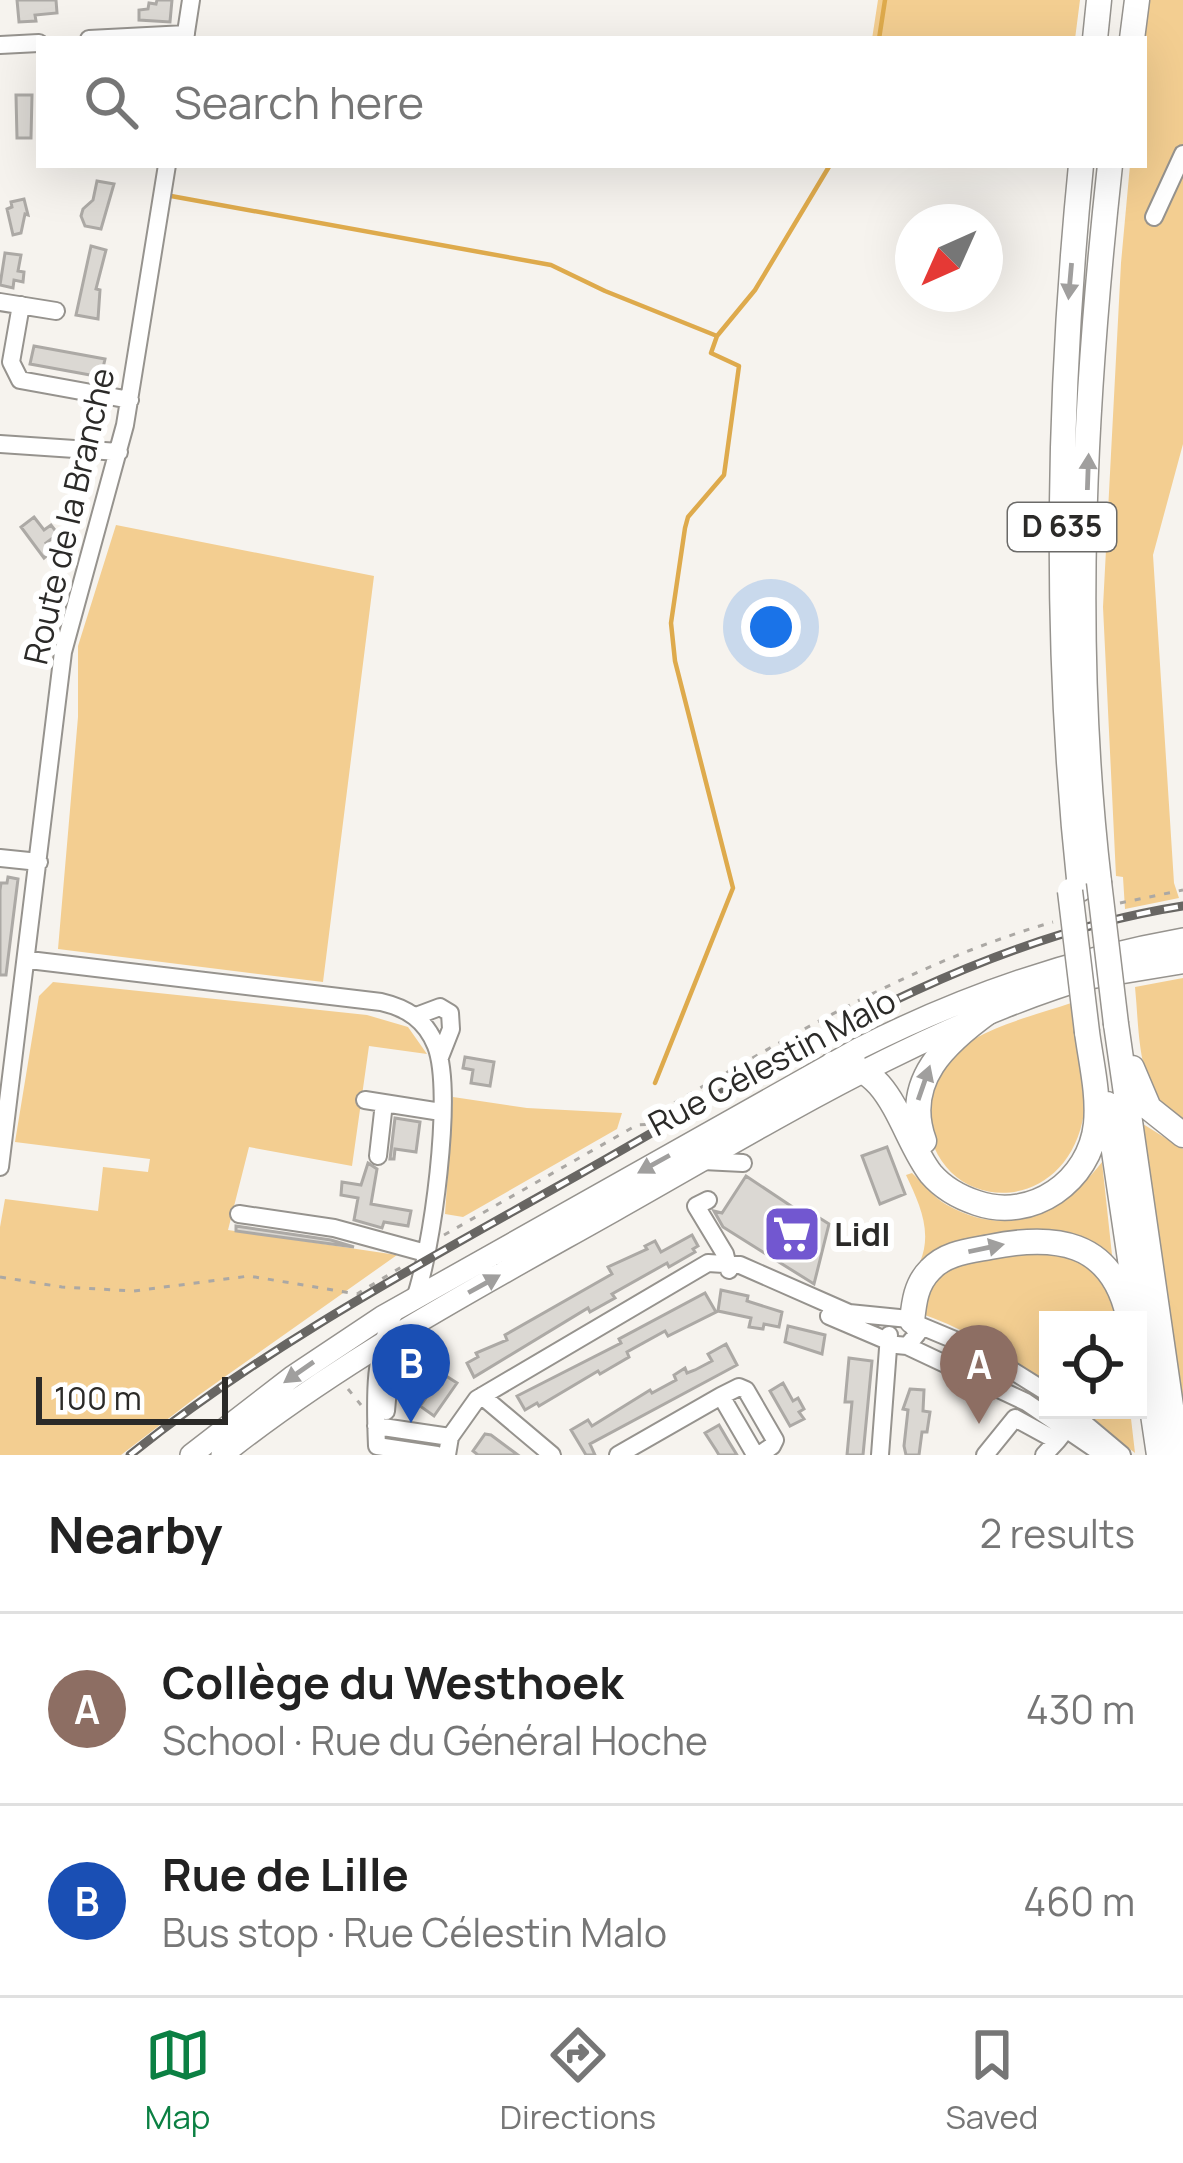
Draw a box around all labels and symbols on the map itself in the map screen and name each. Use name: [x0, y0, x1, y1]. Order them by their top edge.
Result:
north arrow: [895, 204, 1003, 312]
one-way arrow: [1060, 263, 1079, 301]
street label: Route de la Branche: [13, 363, 125, 669]
one-way arrow: [1078, 452, 1097, 490]
road number: D 635: [1008, 503, 1116, 551]
your location: [741, 597, 801, 657]
street label: Rue Célestin Malo: [640, 977, 903, 1146]
one-way arrow: [916, 1064, 935, 1101]
one-way arrow: [636, 1153, 671, 1174]
supermarket icon: Lidl: [761, 1203, 823, 1265]
place label: Lidl: [834, 1211, 890, 1256]
one-way arrow: [968, 1238, 1006, 1257]
one-way arrow: [467, 1274, 501, 1295]
pin: B: [372, 1324, 450, 1423]
pin: A: [940, 1325, 1018, 1424]
one-way arrow: [283, 1360, 315, 1383]
scale bar: [36, 1371, 228, 1424]

